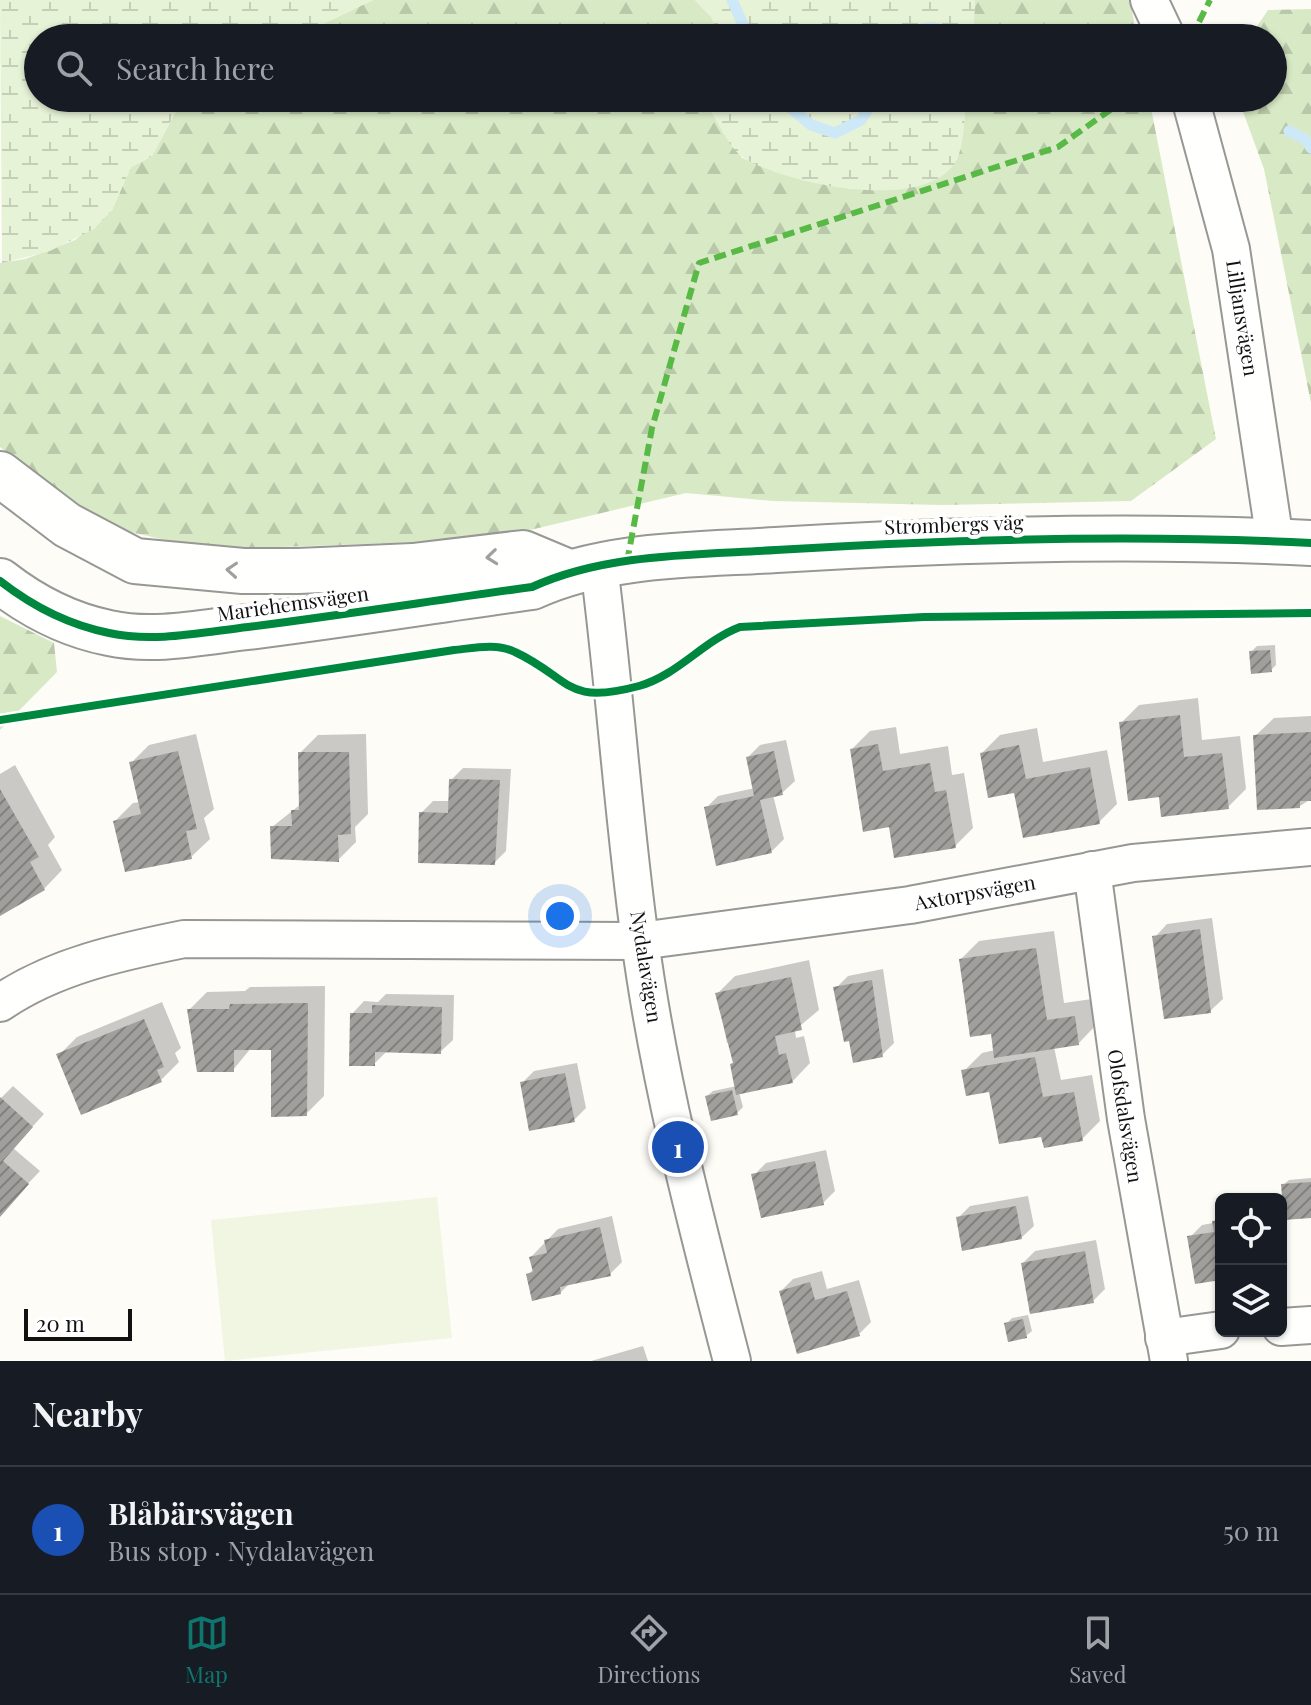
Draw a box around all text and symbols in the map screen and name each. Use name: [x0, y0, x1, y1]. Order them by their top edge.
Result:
search box: [24, 24, 1287, 112]
icon: search: [52, 46, 96, 90]
text: Search here: [116, 48, 275, 88]
street label: Lilljansvägen: [1221, 258, 1266, 378]
street label: Strombergs väg: [884, 508, 1025, 539]
one-way arrow: [485, 548, 498, 565]
one-way arrow: [225, 562, 238, 579]
street label: Mariehemsvägen: [215, 579, 370, 627]
street label: Axtorpsvägen: [911, 868, 1037, 916]
your location: [540, 896, 580, 936]
street label: Nydalavägen: [625, 909, 670, 1025]
street label: Olofsdalsvägen: [1103, 1047, 1150, 1185]
pin: 1: [652, 1117, 704, 1177]
map controls: [1215, 1193, 1287, 1337]
button: locate: [1215, 1193, 1287, 1265]
button: layers: [1215, 1265, 1287, 1337]
scale bar: [24, 1305, 132, 1341]
text: 20 m: [36, 1308, 85, 1338]
text: Nearby: [32, 1390, 143, 1436]
text: Blåbärsvägen: [108, 1493, 294, 1533]
text: 1: [53, 1513, 63, 1548]
text: 50 m: [1223, 1513, 1279, 1548]
text: Bus stop · Nydalavägen: [108, 1533, 374, 1568]
tab: Map: [185, 1611, 229, 1689]
tab: Directions: [598, 1611, 700, 1689]
tab: Saved: [1069, 1611, 1127, 1689]

